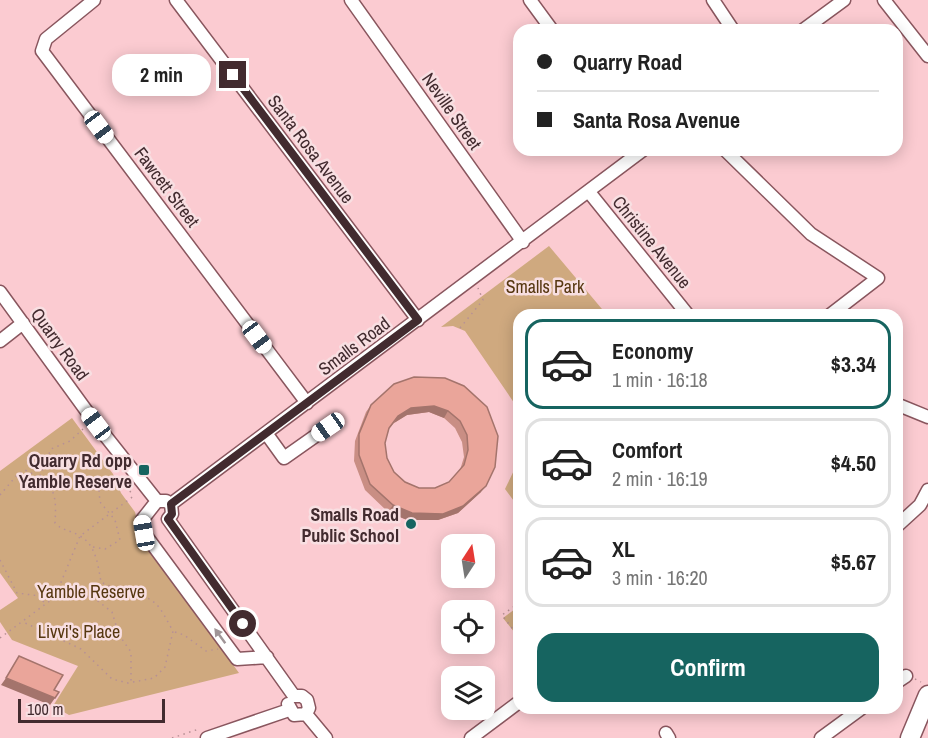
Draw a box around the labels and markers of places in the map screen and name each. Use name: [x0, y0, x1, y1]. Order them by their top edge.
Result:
place label: Quarry Rd opp Yamble Reserve: [19, 448, 132, 494]
marker: Quarry Rd opp Yamble Reserve: [137, 463, 151, 477]
place label: Smalls Road Public School: [301, 502, 399, 548]
marker: Smalls Road Public School: [404, 517, 418, 531]

